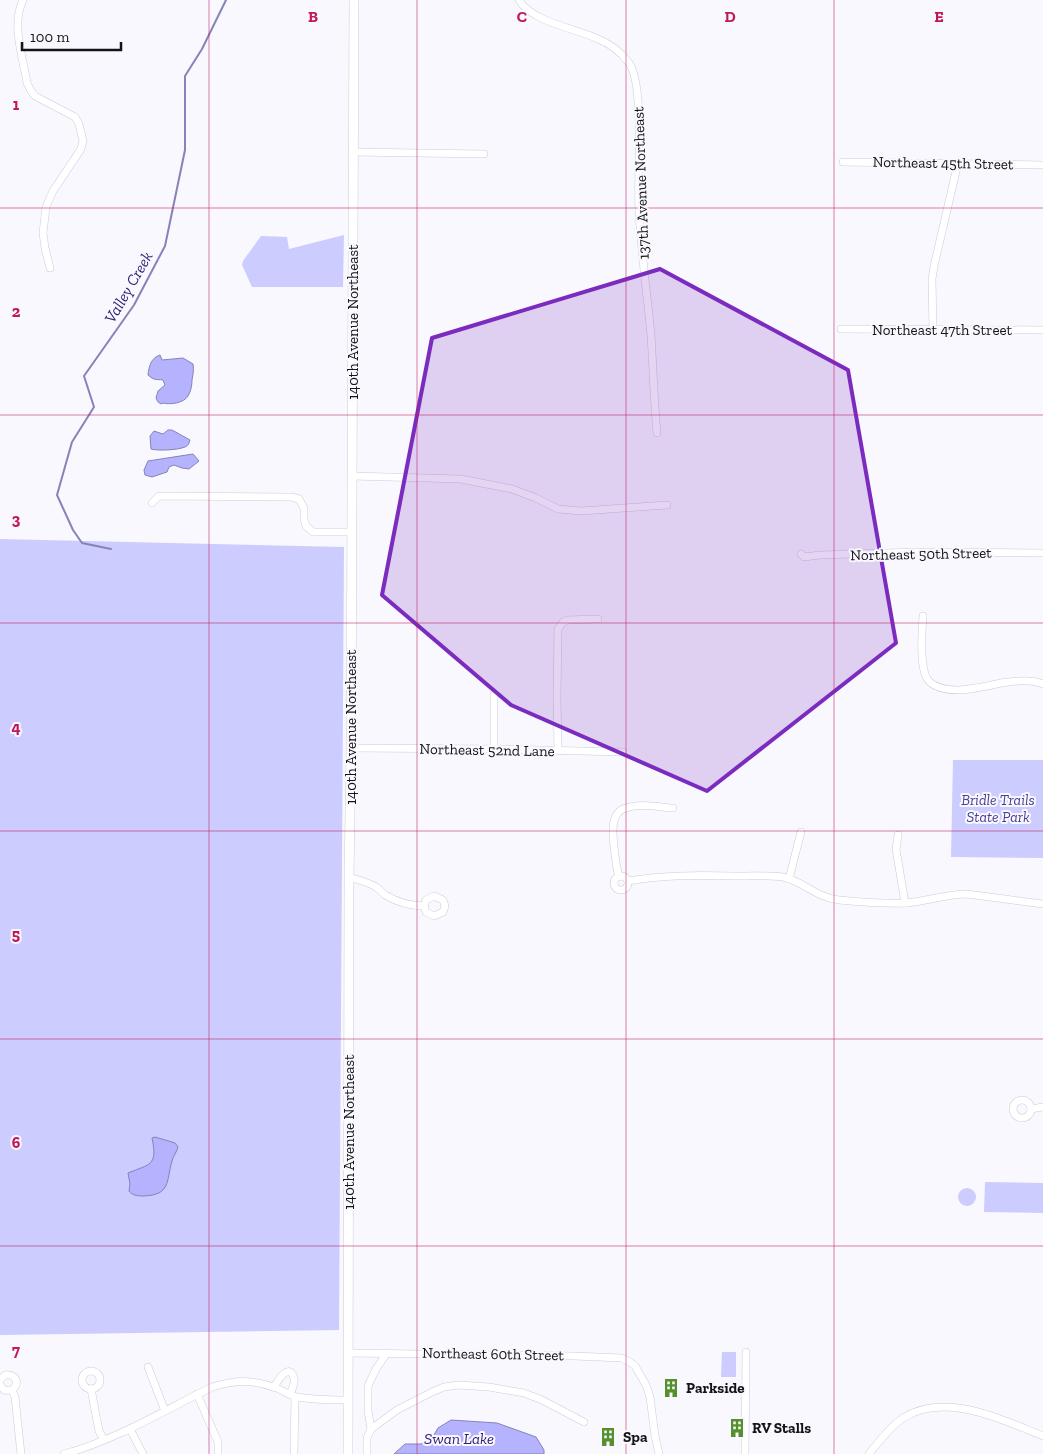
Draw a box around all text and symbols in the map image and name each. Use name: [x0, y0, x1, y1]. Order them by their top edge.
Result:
text: B: [308, 7, 318, 26]
text: C: [517, 7, 527, 26]
text: D: [724, 7, 736, 26]
text: E: [934, 7, 944, 26]
scale bar: [22, 20, 121, 52]
text: 100 m: [30, 28, 69, 46]
text: 1: [13, 95, 20, 114]
street label: 137th Avenue Northeast: [629, 106, 653, 260]
street label: Northeast 45th Street: [872, 153, 1014, 173]
street label: 140th Avenue Northeast: [344, 244, 362, 400]
water label: Valley Creek: [100, 248, 156, 326]
text: 2: [12, 302, 21, 321]
street label: Northeast 47th Street: [872, 321, 1013, 339]
text: 3: [12, 510, 21, 529]
street label: Northeast 50th Street: [850, 544, 992, 564]
street label: 140th Avenue Northeast: [342, 649, 360, 805]
text: 4: [11, 718, 21, 737]
street label: Northeast 52nd Lane: [419, 740, 555, 760]
park label: Bridle Trails State Park: [961, 791, 1035, 826]
text: 5: [12, 925, 20, 944]
street label: 140th Avenue Northeast: [340, 1054, 358, 1210]
text: 6: [12, 1133, 21, 1152]
text: 7: [12, 1341, 20, 1360]
street label: Northeast 60th Street: [422, 1344, 565, 1364]
building icon: Parkside: [660, 1377, 682, 1399]
place label: Parkside: [686, 1379, 744, 1397]
building icon: RV Stalls: [726, 1417, 748, 1439]
place label: RV Stalls: [752, 1419, 811, 1437]
building icon: Spa: [597, 1426, 619, 1448]
place label: Spa: [623, 1428, 648, 1446]
water label: Swan Lake: [424, 1429, 494, 1448]

